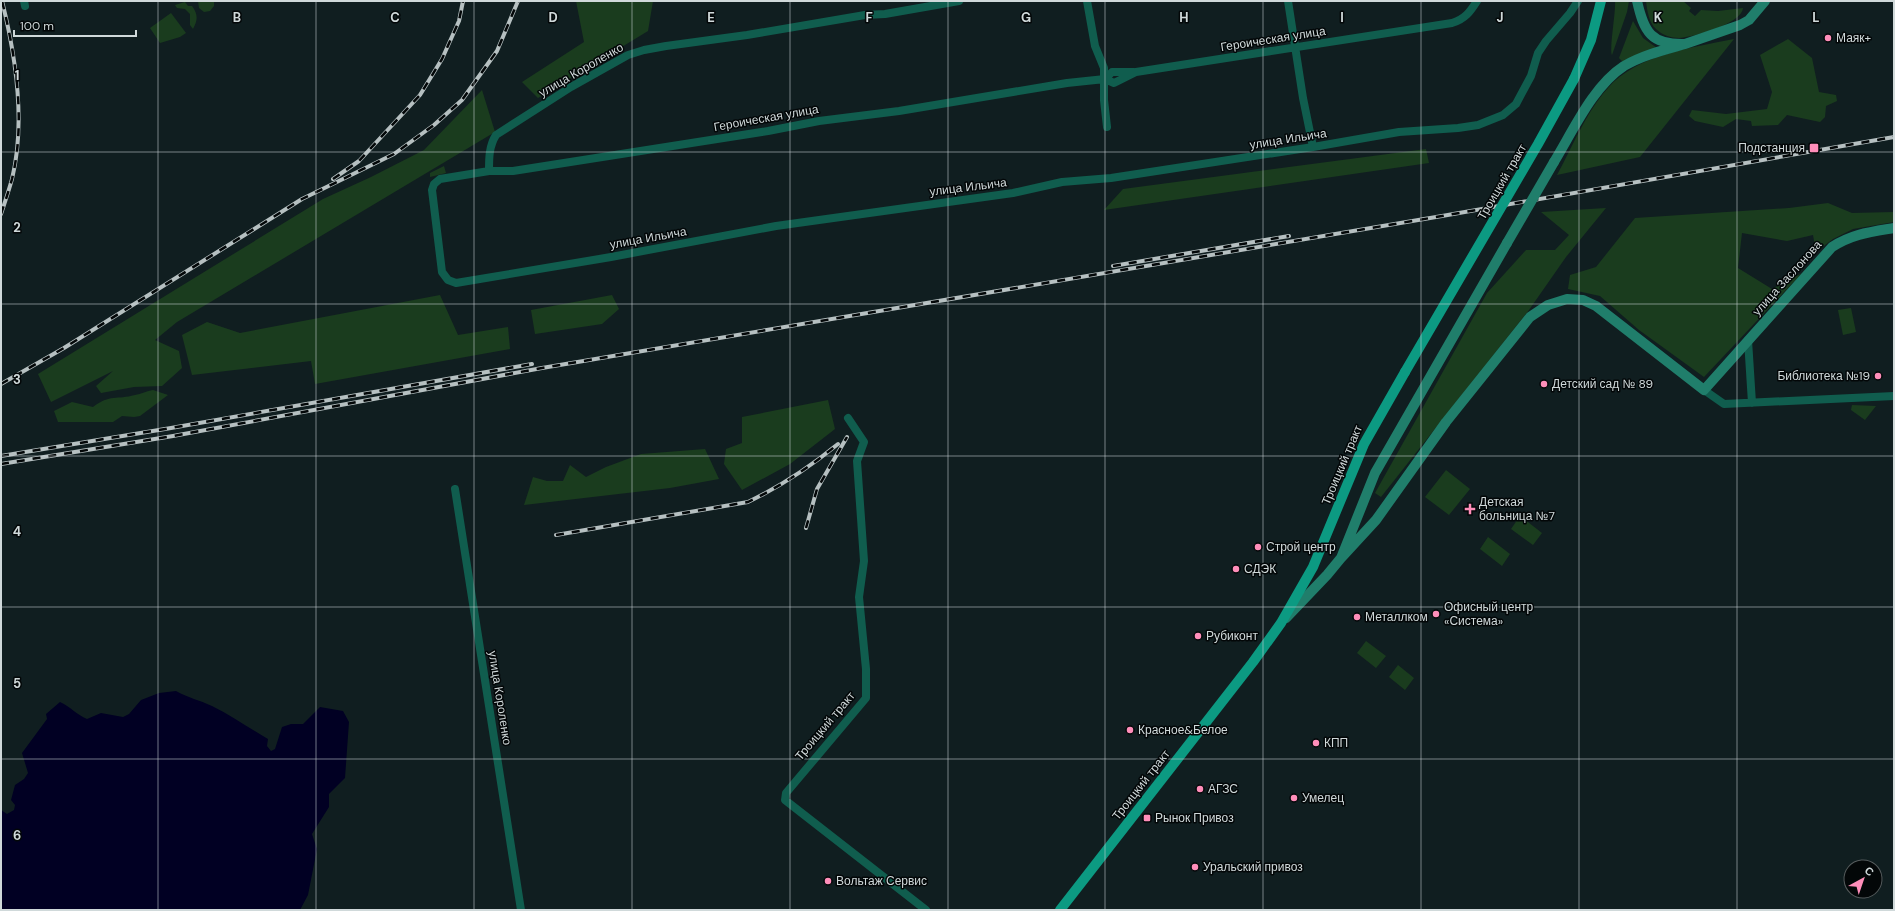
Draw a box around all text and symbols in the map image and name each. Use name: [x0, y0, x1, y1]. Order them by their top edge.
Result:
text: B: [233, 9, 241, 26]
text: C: [390, 9, 400, 26]
text: D: [548, 9, 558, 26]
text: E: [707, 9, 715, 26]
text: F: [865, 9, 873, 26]
text: G: [1021, 9, 1031, 26]
text: H: [1179, 9, 1189, 26]
text: I: [1340, 9, 1344, 26]
text: J: [1496, 9, 1504, 26]
text: K: [1654, 9, 1663, 26]
text: L: [1812, 9, 1820, 26]
scale bar: [14, 12, 136, 38]
text: 100 m: [20, 18, 54, 34]
street label: Героическая улица: [1219, 23, 1327, 55]
place label: Маяк+: [1836, 30, 1872, 46]
marker: Маяк+: [1823, 33, 1833, 43]
street label: улица Короленко: [536, 39, 627, 101]
text: 1: [15, 67, 19, 84]
street label: Героическая улица: [712, 101, 820, 135]
street label: улица Ильича: [1248, 125, 1328, 153]
place label: Подстанция: [1738, 140, 1805, 156]
street label: Троицкий тракт: [1474, 141, 1530, 223]
marker: Подстанция: [1808, 142, 1820, 154]
street label: улица Ильича: [928, 174, 1008, 200]
text: 2: [13, 219, 21, 236]
street label: улица Ильича: [608, 223, 688, 253]
street label: улица Заслонова: [1749, 237, 1825, 319]
place label: Библиотека №19: [1777, 368, 1870, 384]
text: 3: [13, 371, 21, 388]
marker: Библиотека №19: [1873, 371, 1883, 381]
place label: Детский сад № 89: [1552, 376, 1653, 392]
marker: Детский сад № 89: [1539, 379, 1549, 389]
street label: Троицкий тракт: [1318, 422, 1366, 507]
place label: Детская больница №7: [1479, 494, 1555, 524]
marker: Детская больница №7: [1464, 503, 1476, 515]
text: 4: [13, 523, 21, 540]
place label: Строй центр: [1266, 539, 1336, 555]
marker: Строй центр: [1253, 542, 1263, 552]
place label: СДЭК: [1244, 561, 1276, 577]
marker: СДЭК: [1231, 564, 1241, 574]
place label: Офисный центр «Система»: [1444, 599, 1534, 629]
place label: Металлком: [1365, 609, 1428, 625]
marker: Офисный центр «Система»: [1431, 609, 1441, 619]
marker: Металлком: [1352, 612, 1362, 622]
place label: Рубиконт: [1206, 628, 1258, 644]
marker: Рубиконт: [1193, 631, 1203, 641]
street label: улица Короленко: [485, 650, 515, 747]
text: 5: [13, 675, 21, 692]
street label: Троицкий тракт: [792, 688, 859, 764]
place label: Красное&Белое: [1138, 722, 1228, 738]
marker: Красное&Белое: [1125, 725, 1135, 735]
place label: КПП: [1324, 735, 1348, 751]
marker: КПП: [1311, 738, 1321, 748]
street label: Троицкий тракт: [1108, 746, 1174, 823]
place label: АГЗС: [1208, 781, 1238, 797]
marker: АГЗС: [1195, 784, 1205, 794]
place label: Умелец: [1302, 790, 1344, 806]
marker: Умелец: [1289, 793, 1299, 803]
place label: Рынок Привоз: [1155, 810, 1234, 826]
marker: Рынок Привоз: [1142, 813, 1152, 823]
text: 6: [13, 827, 21, 844]
place label: Уральский привоз: [1203, 859, 1303, 875]
north arrow: [1843, 859, 1883, 899]
marker: Уральский привоз: [1190, 862, 1200, 872]
text: С: [1862, 863, 1877, 879]
place label: Вольтаж Сервис: [836, 873, 927, 889]
marker: Вольтаж Сервис: [823, 876, 833, 886]

